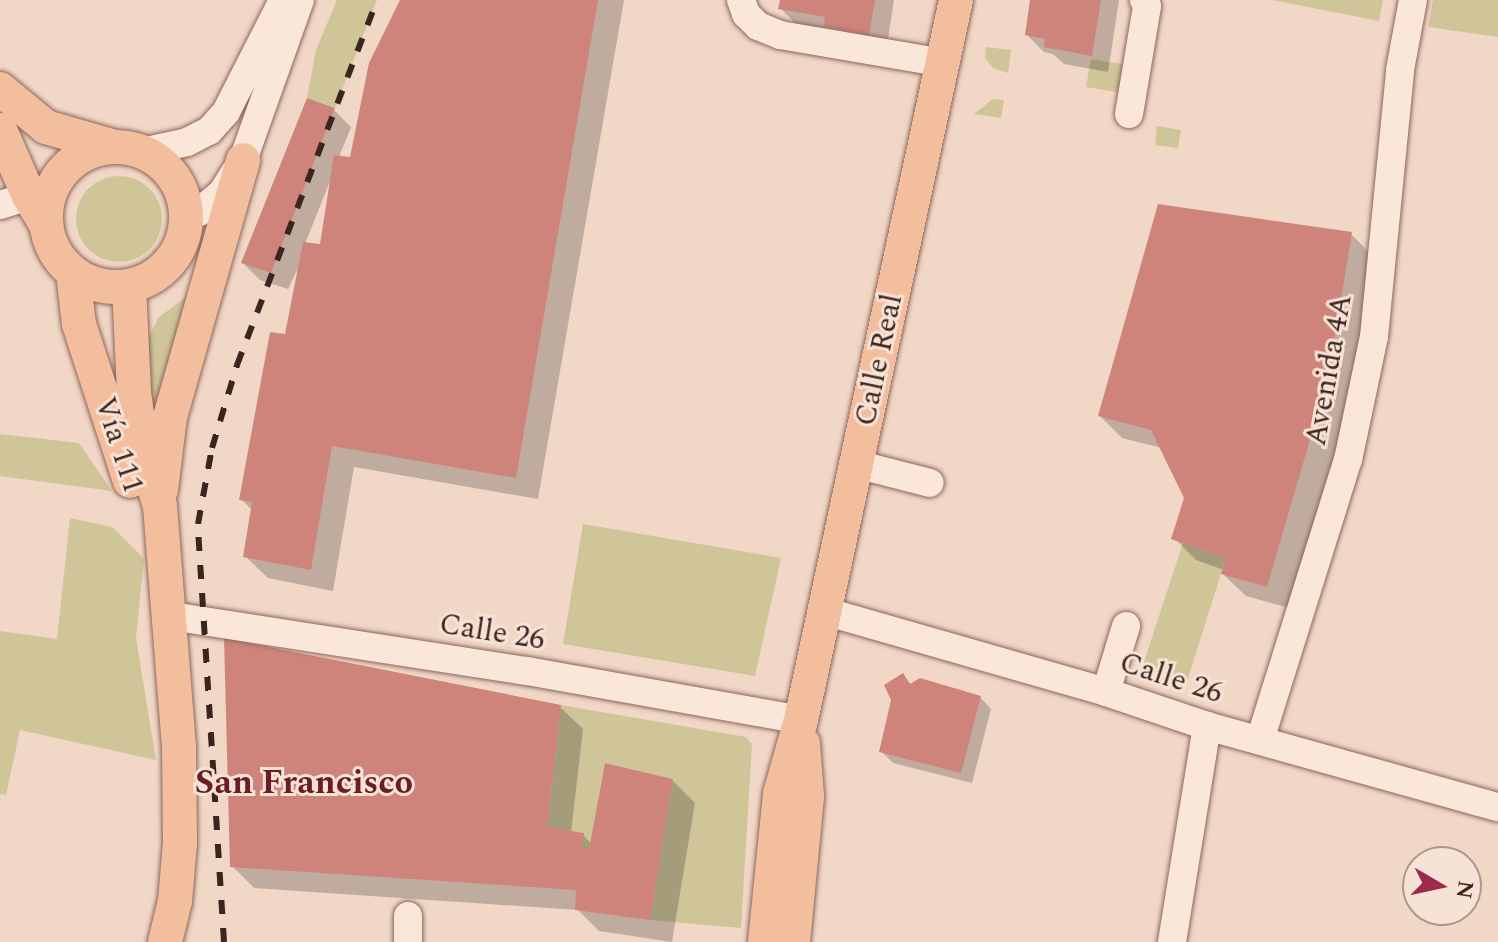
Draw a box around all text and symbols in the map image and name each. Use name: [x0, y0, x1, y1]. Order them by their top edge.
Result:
street label: Calle Real: [847, 291, 911, 429]
street label: Avenida 4A: [1298, 291, 1360, 449]
street label: Vía 111: [87, 392, 151, 498]
street label: Calle 26: [437, 606, 547, 658]
street label: Calle 26: [1115, 645, 1227, 711]
district label: San Francisco: [195, 764, 413, 804]
north arrow: [1402, 846, 1482, 926]
text: N: [1447, 878, 1482, 901]

